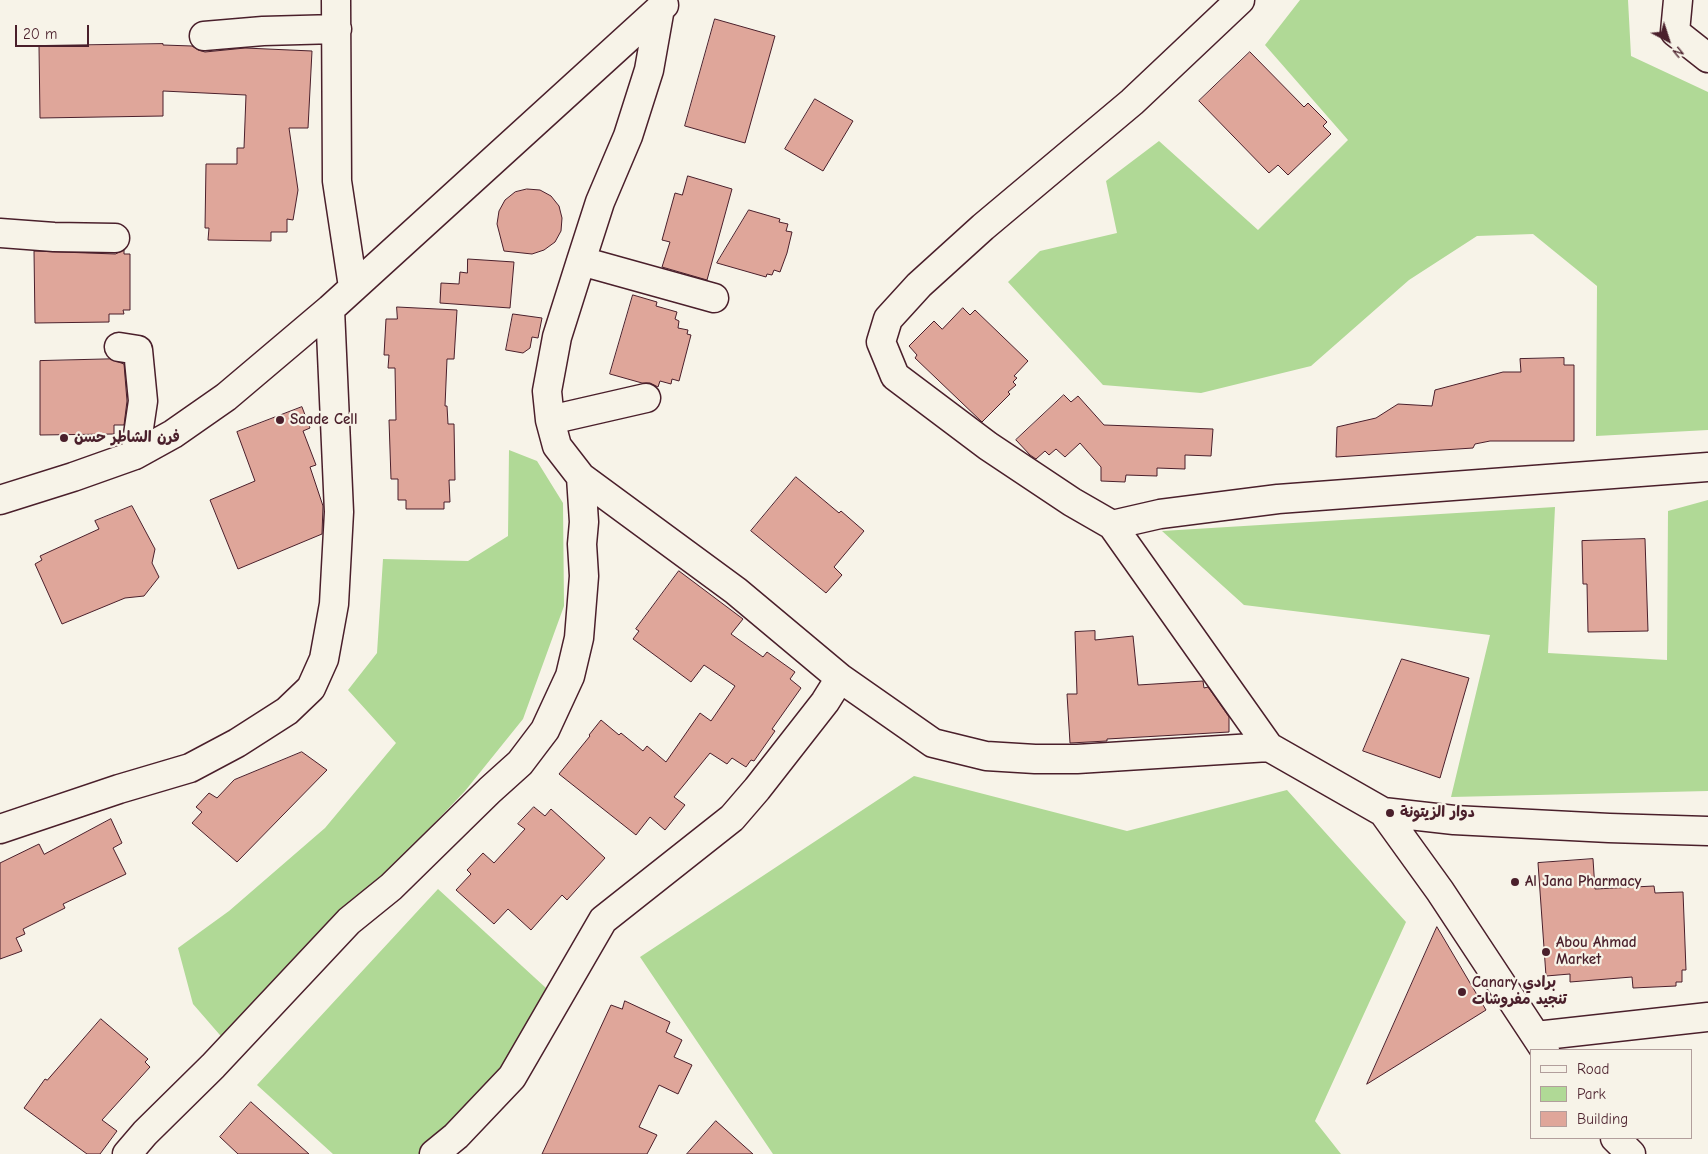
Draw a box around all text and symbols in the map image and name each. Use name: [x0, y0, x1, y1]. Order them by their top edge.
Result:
scale bar: [18, 15, 91, 47]
north arrow: [1643, 15, 1693, 65]
text: 20 m: [23, 25, 57, 43]
text: N: [1669, 42, 1687, 61]
place label: Saade Cell: [290, 411, 357, 429]
marker: Saade Cell: [274, 414, 286, 426]
place label: فرن الشاطر حسن: [74, 429, 180, 447]
marker: فرن الشاطر حسن: [58, 432, 70, 444]
place label: دوار الزيتونة: [1400, 804, 1475, 822]
marker: دوار الزيتونة: [1384, 807, 1396, 819]
place label: Al Jana Pharmacy: [1525, 873, 1641, 891]
marker: Al Jana Pharmacy: [1509, 876, 1521, 888]
place label: Abou Ahmad Market: [1556, 934, 1637, 969]
marker: Abou Ahmad Market: [1540, 946, 1552, 958]
place label: Canary برادي تنجيد مفروشات: [1472, 974, 1567, 1009]
marker: Canary برادي تنجيد مفروشات: [1456, 986, 1468, 998]
legend: [1530, 1049, 1693, 1139]
text: Road: [1577, 1060, 1609, 1078]
text: Park: [1577, 1085, 1606, 1103]
text: Building: [1577, 1110, 1628, 1128]

